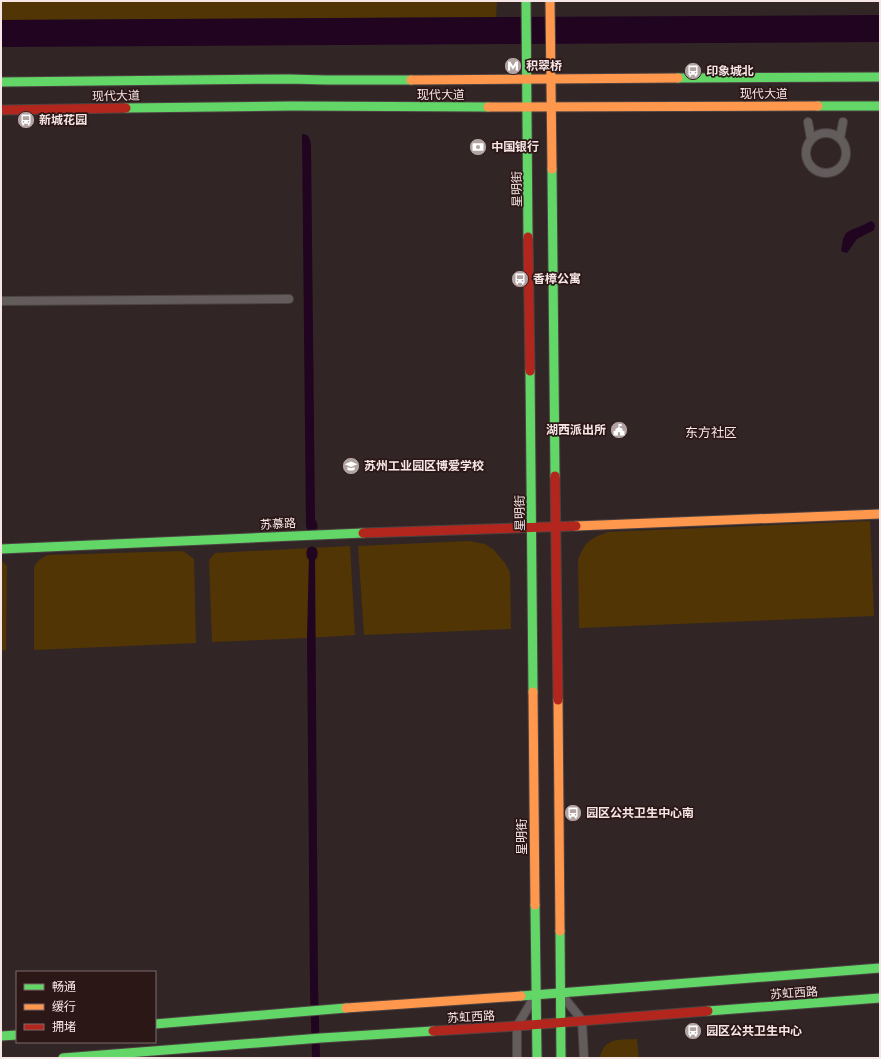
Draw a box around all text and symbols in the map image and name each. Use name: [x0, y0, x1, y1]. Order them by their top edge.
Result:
metro station icon: 积翠桥: [503, 56, 523, 76]
place label: 积翠桥: [526, 58, 562, 74]
bus stop icon: 印象城北: [683, 61, 703, 81]
place label: 印象城北: [706, 63, 754, 79]
street label: 现代大道: [740, 86, 788, 102]
street label: 现代大道: [417, 87, 465, 103]
street label: 现代大道: [92, 88, 140, 104]
bus stop icon: 新城花园: [16, 110, 36, 130]
place label: 新城花园: [39, 112, 87, 128]
bank icon: 中国银行: [468, 137, 488, 157]
place label: 中国银行: [491, 139, 539, 155]
street label: 星明街: [509, 171, 525, 207]
bus stop icon: 香樟公寓: [510, 269, 530, 289]
place label: 香樟公寓: [533, 271, 581, 287]
public building icon: 湖西派出所: [609, 420, 629, 440]
place label: 湖西派出所: [546, 422, 606, 438]
district label: 东方社区: [685, 424, 737, 441]
school or university icon: 苏州工业园区博爱学校: [341, 456, 361, 476]
place label: 苏州工业园区博爱学校: [364, 458, 484, 474]
street label: 星明街: [512, 495, 528, 531]
street label: 苏慕路: [260, 515, 296, 533]
bus stop icon: 园区公共卫生中心南: [563, 803, 583, 823]
place label: 园区公共卫生中心南: [586, 805, 694, 821]
street label: 星明街: [514, 819, 530, 855]
legend: [16, 971, 156, 1043]
text: 畅通: [52, 979, 76, 995]
street label: 苏虹西路: [769, 983, 819, 1003]
text: 缓行: [52, 999, 76, 1015]
street label: 苏虹西路: [447, 1008, 495, 1026]
text: 拥堵: [52, 1019, 76, 1035]
bus stop icon: 园区公共卫生中心: [683, 1021, 703, 1041]
place label: 园区公共卫生中心: [706, 1023, 802, 1039]

